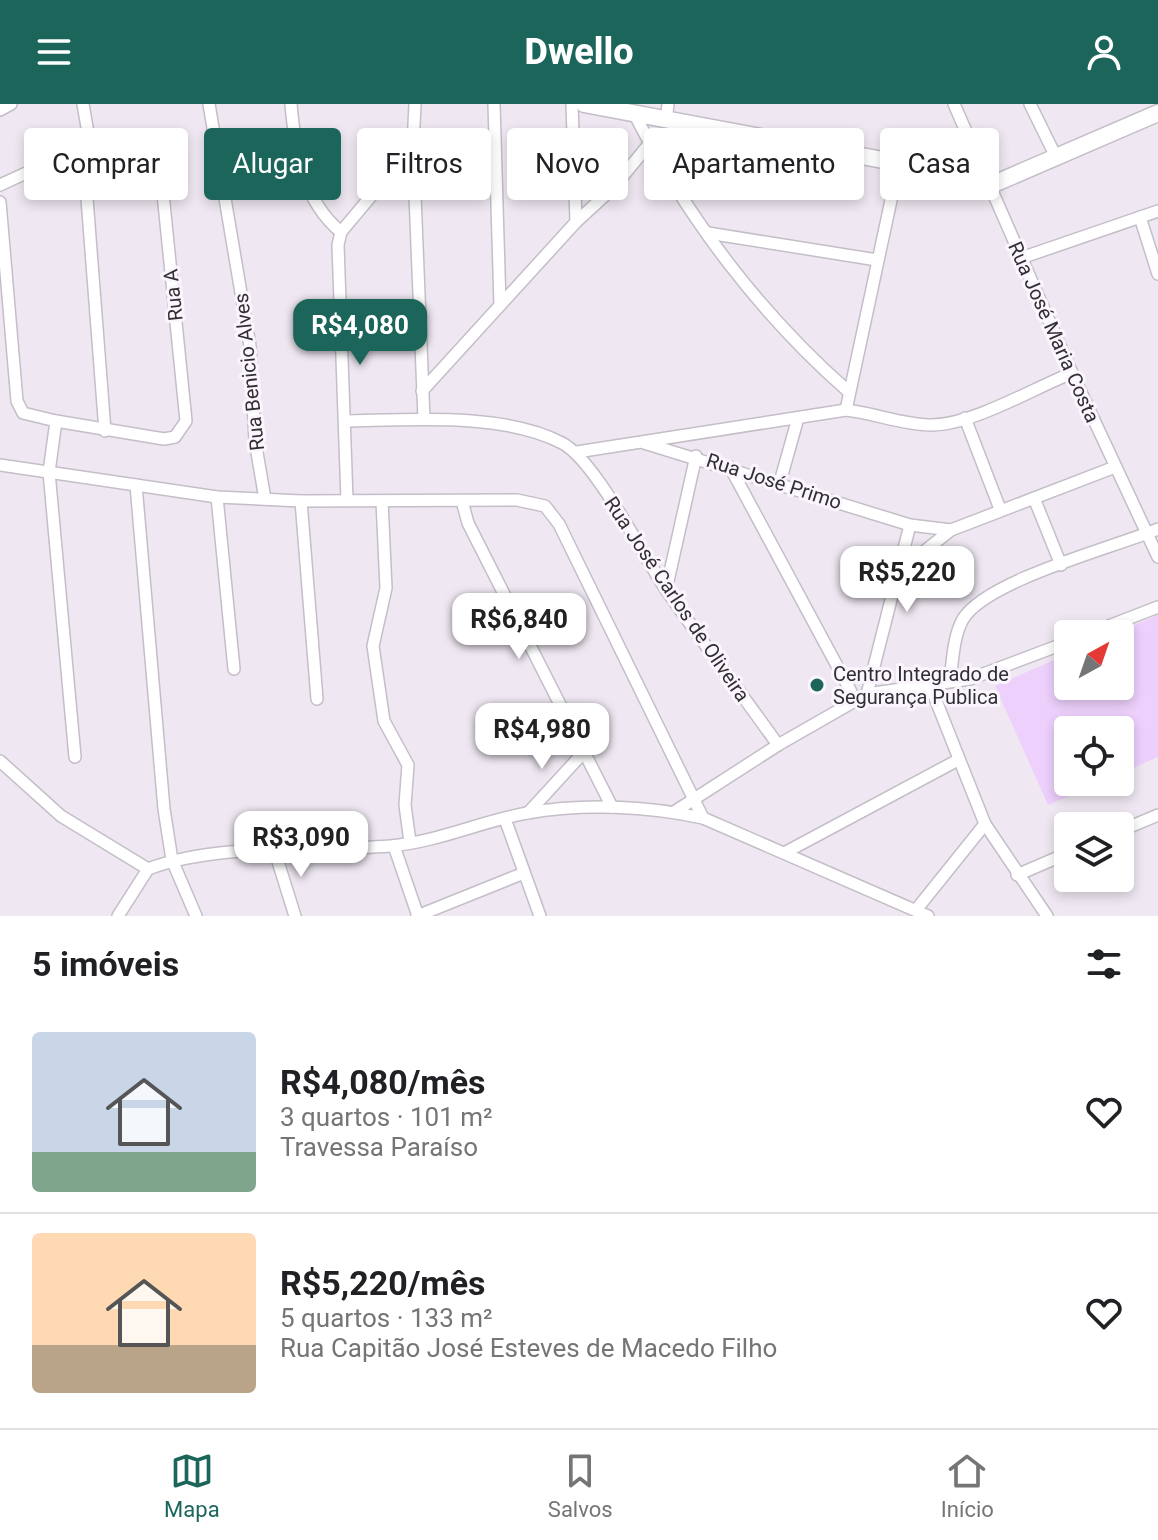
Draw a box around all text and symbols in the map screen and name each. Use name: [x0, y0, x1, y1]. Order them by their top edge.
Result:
icon: menu: [32, 30, 76, 74]
icon: person: [1082, 30, 1126, 74]
text: Dwello: [525, 31, 633, 73]
chip: Comprar: [24, 128, 188, 200]
chip: Alugar: [204, 128, 341, 200]
chip: Filtros: [357, 128, 491, 200]
chip: Novo: [507, 128, 628, 200]
chip: Apartamento: [644, 128, 864, 200]
chip: Casa: [880, 128, 999, 200]
street label: Rua José Maria Costa: [1003, 238, 1105, 426]
street label: Rua A: [158, 268, 188, 322]
street label: Rua Benicio Alves: [229, 292, 269, 452]
pin: R$4,080: [286, 299, 434, 367]
text: R$4,080: [311, 310, 409, 340]
street label: Rua José Primo: [703, 448, 845, 514]
street label: Rua José Carlos de Oliveira: [599, 492, 755, 706]
pin: R$5,220: [833, 546, 981, 614]
text: R$5,220: [858, 557, 956, 587]
pin: R$6,840: [445, 593, 593, 661]
text: R$6,840: [470, 604, 568, 634]
north arrow: [1054, 620, 1134, 700]
map controls: [1054, 620, 1134, 892]
place label: Centro Integrado de Segurança Publica: [833, 662, 1009, 709]
marker: Centro Integrado de Segurança Publica: [808, 676, 826, 694]
pin: R$4,980: [468, 703, 616, 771]
text: R$4,980: [493, 714, 591, 744]
button: locate: [1054, 716, 1134, 796]
pin: R$3,090: [227, 811, 375, 879]
button: layers: [1054, 812, 1134, 892]
text: R$3,090: [252, 822, 350, 852]
icon: filters: [1082, 942, 1126, 986]
text: 5 imóveis: [32, 944, 179, 984]
text: R$4,080/mês: [280, 1062, 486, 1102]
icon: home: [96, 1064, 192, 1160]
icon: heart: [1082, 1090, 1126, 1134]
text: 3 quartos · 101 m²: [280, 1102, 493, 1132]
text: Travessa Paraíso: [280, 1132, 478, 1162]
text: R$5,220/mês: [280, 1263, 486, 1303]
icon: home: [96, 1265, 192, 1361]
icon: heart: [1082, 1291, 1126, 1335]
text: 5 quartos · 133 m²: [280, 1303, 493, 1333]
text: Rua Capitão José Esteves de Macedo Filho: [280, 1333, 777, 1363]
tab: Mapa: [164, 1449, 220, 1522]
tab: Salvos: [548, 1449, 613, 1522]
tab: Início: [941, 1449, 994, 1522]

